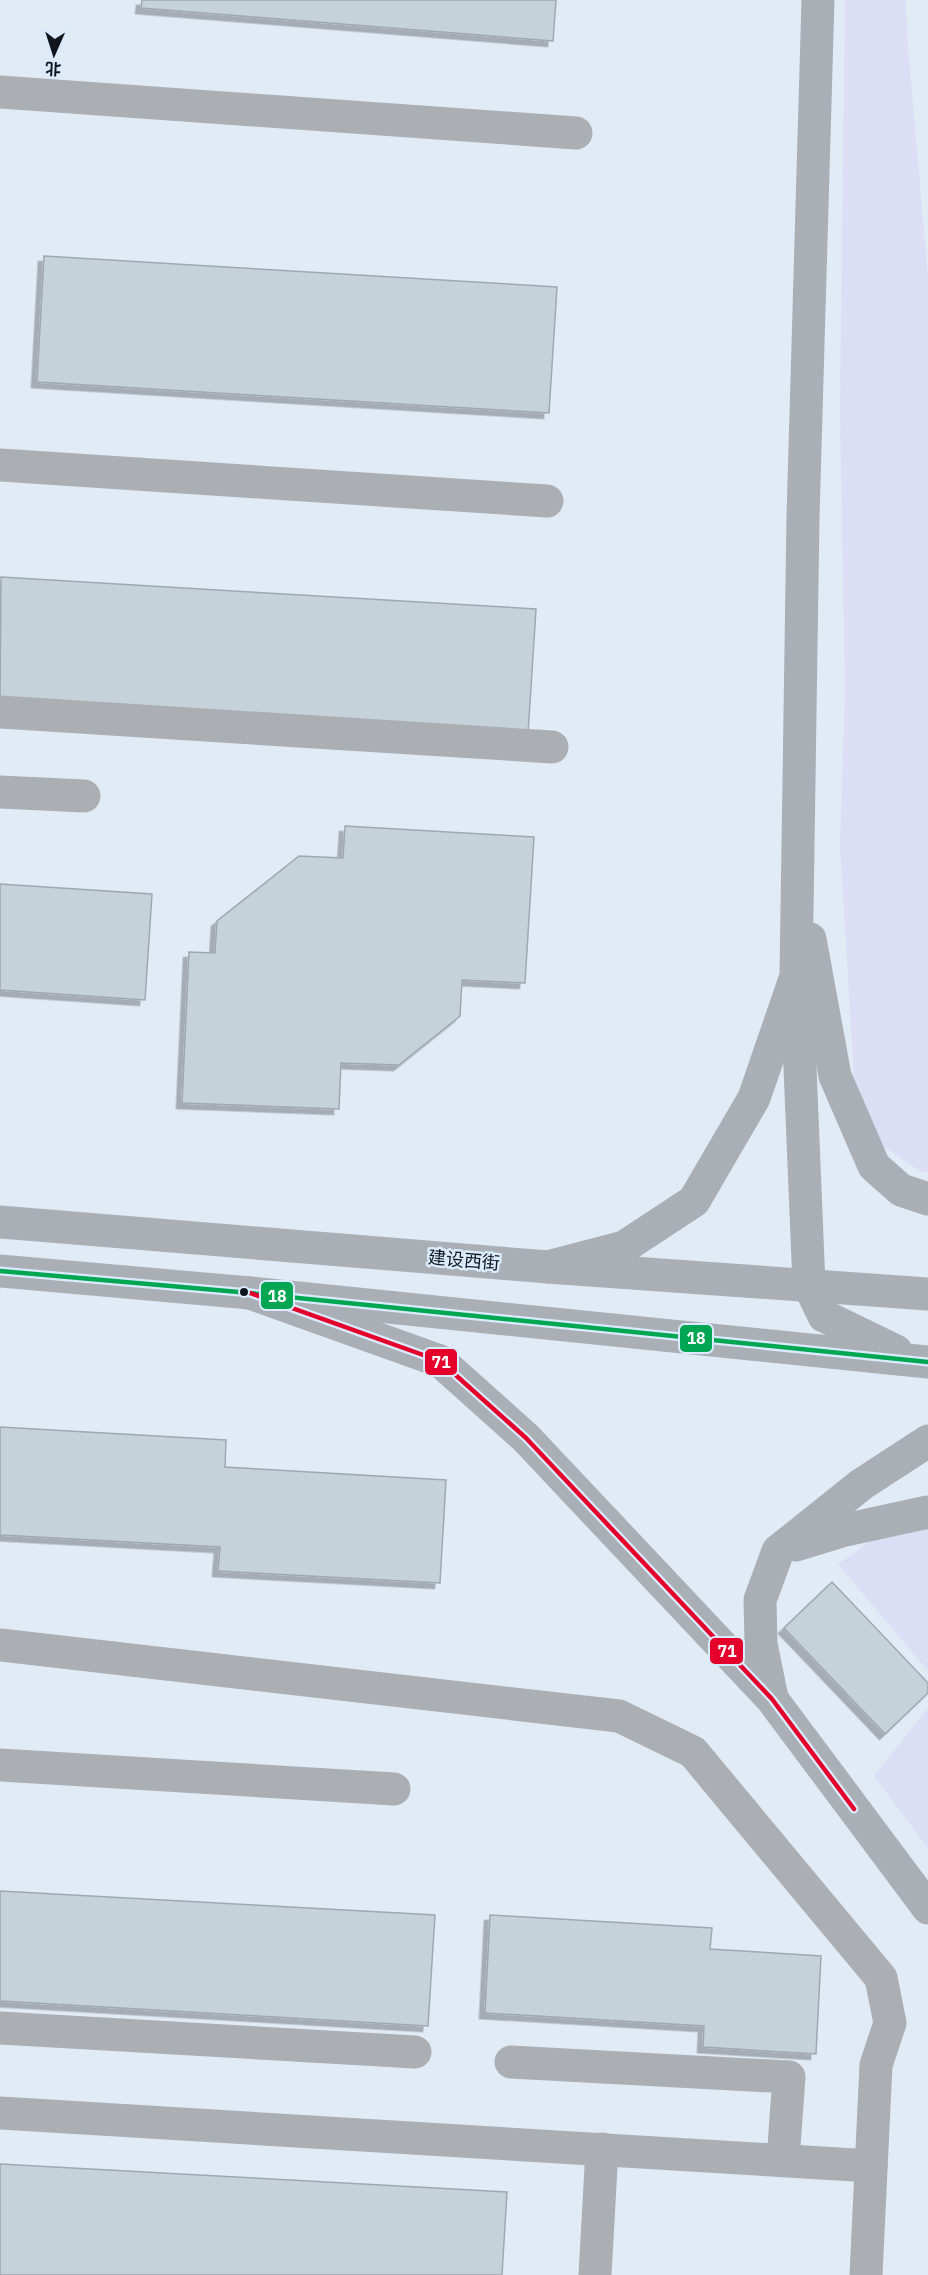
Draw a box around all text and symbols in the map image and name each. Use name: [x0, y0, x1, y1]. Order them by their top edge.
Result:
north arrow: [24, 24, 84, 84]
text: 北: [45, 59, 62, 79]
street label: 建设西街: [427, 1245, 501, 1275]
line badge: 18: [260, 1281, 294, 1310]
unlabelled marker: [238, 1286, 250, 1298]
text: 18: [267, 1286, 287, 1306]
line badge: 18: [679, 1324, 713, 1353]
text: 18: [686, 1328, 706, 1348]
line badge: 71: [424, 1348, 458, 1376]
text: 71: [431, 1352, 451, 1372]
line badge: 71: [709, 1637, 744, 1665]
text: 71: [717, 1641, 737, 1661]

